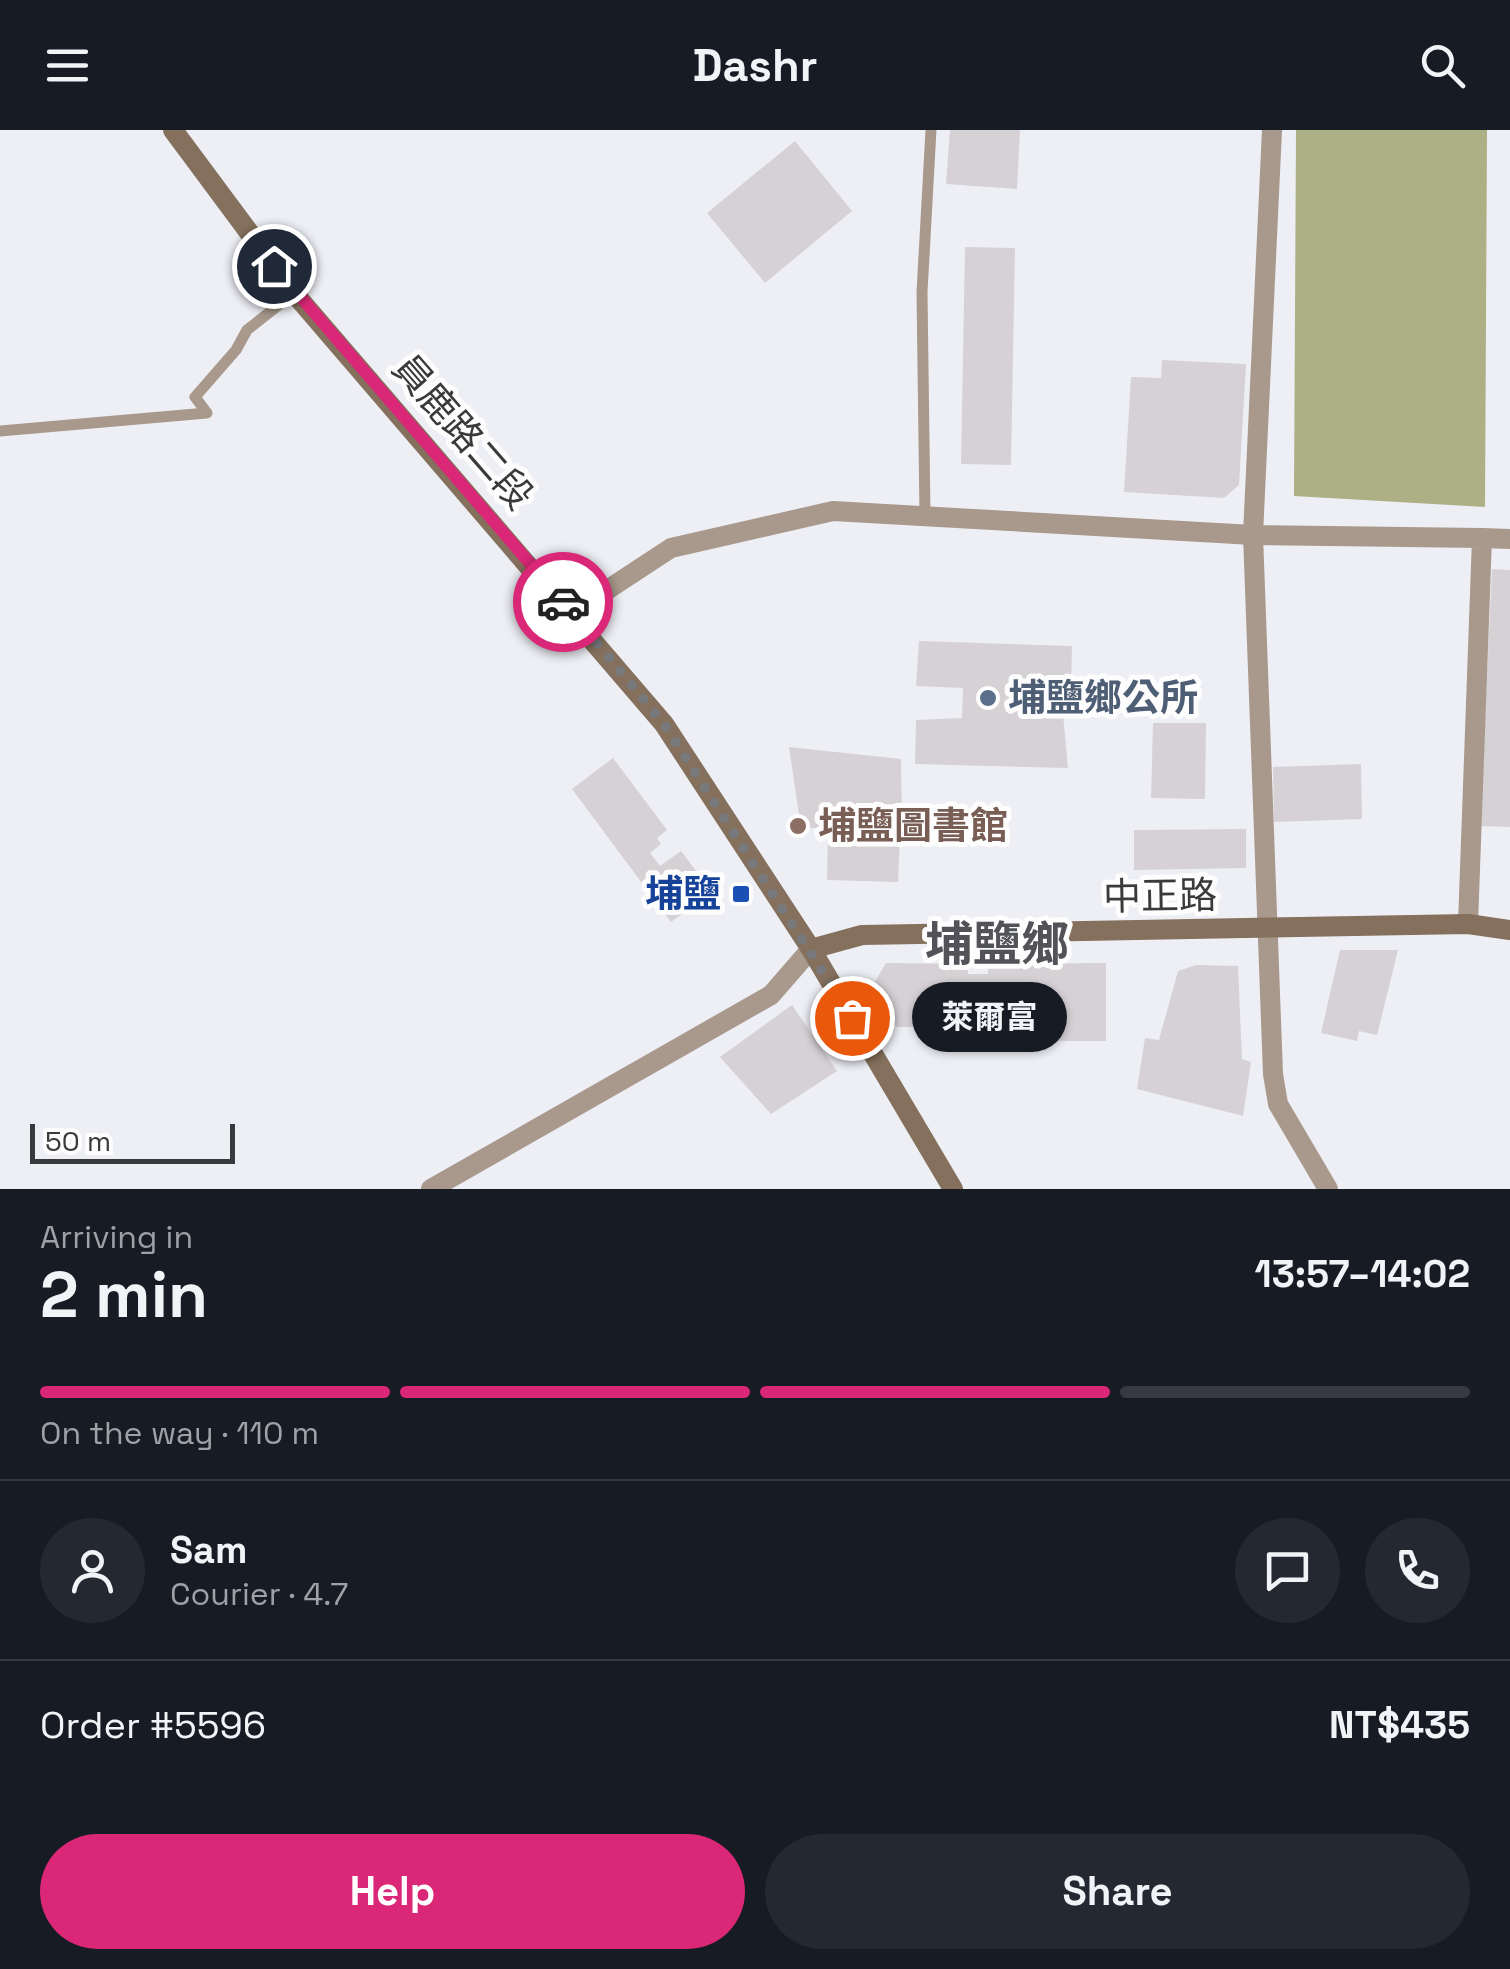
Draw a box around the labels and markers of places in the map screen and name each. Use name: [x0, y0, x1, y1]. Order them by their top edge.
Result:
pin: [232, 224, 317, 309]
place label: 埔鹽鄉公所: [1008, 674, 1198, 722]
marker: 埔鹽鄉公所: [977, 687, 999, 709]
place label: 埔鹽圖書館: [818, 802, 1008, 850]
marker: 埔鹽圖書館: [787, 815, 809, 837]
place label: 埔鹽: [645, 870, 721, 918]
marker: 埔鹽: [730, 883, 752, 905]
pin: [810, 976, 895, 1061]
callout: 萊爾富: [912, 983, 1067, 1053]

